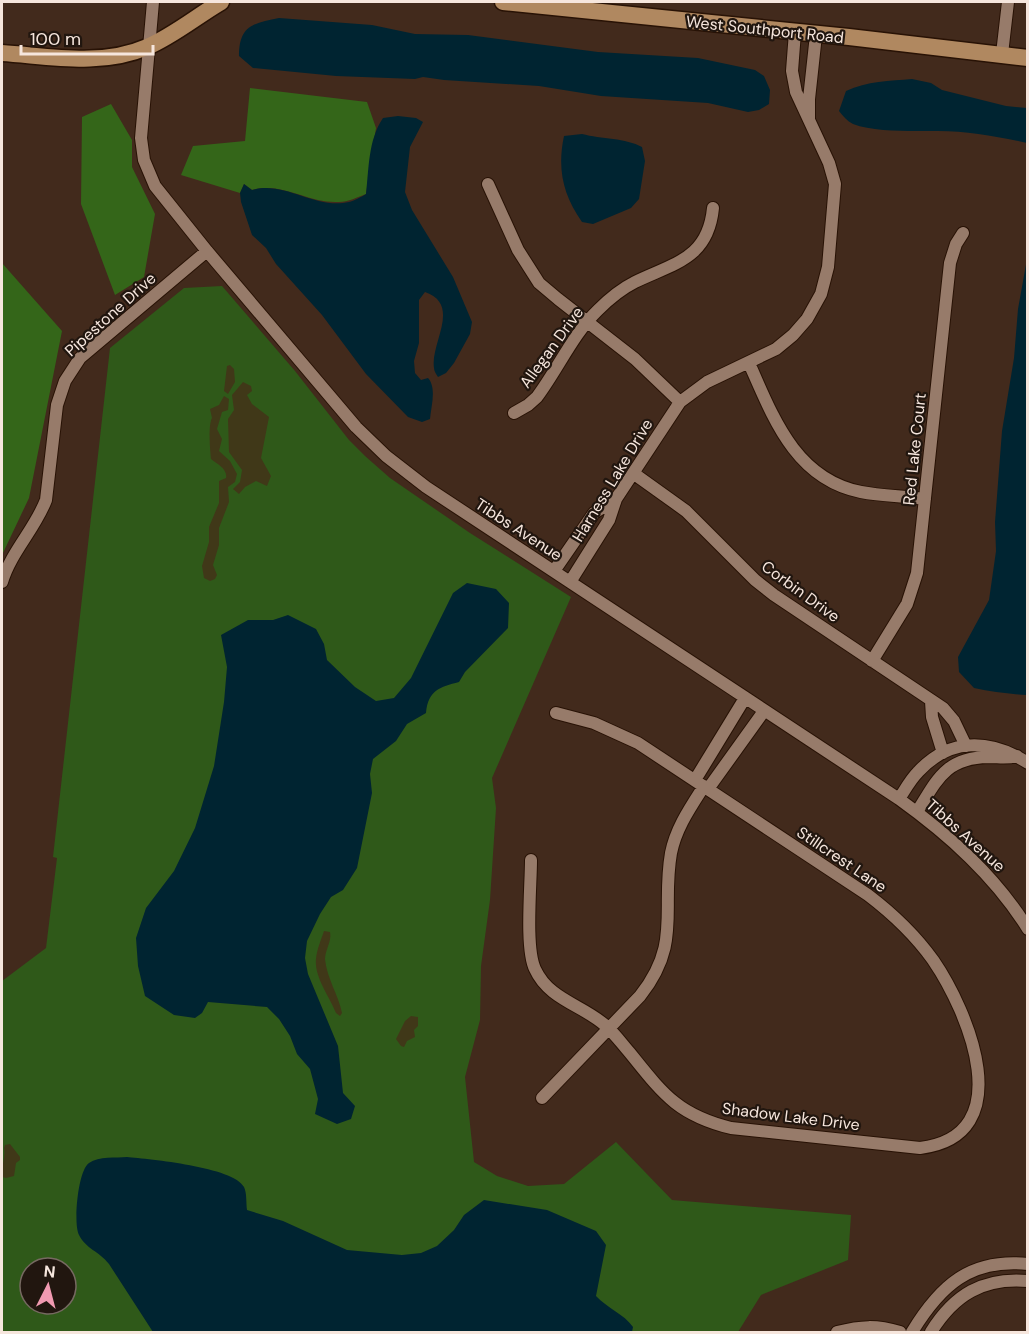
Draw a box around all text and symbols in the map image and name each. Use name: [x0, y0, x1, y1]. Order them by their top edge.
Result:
street label: West Southport Road: [685, 11, 845, 48]
scale bar: [21, 18, 153, 56]
text: 100 m: [30, 27, 81, 51]
street label: Pipestone Drive: [60, 268, 160, 361]
street label: Allegan Drive: [515, 302, 588, 392]
street label: Red Lake Court: [898, 392, 931, 506]
street label: Harness Lake Drive: [567, 415, 657, 546]
street label: Tibbs Avenue: [471, 494, 566, 565]
street label: Corbin Drive: [757, 556, 844, 627]
street label: Tibbs Avenue: [922, 794, 1010, 876]
street label: Stillcrest Lane: [793, 822, 891, 897]
street label: Shadow Lake Drive: [721, 1098, 861, 1135]
north arrow: [18, 1256, 78, 1316]
text: N: [43, 1261, 56, 1283]

